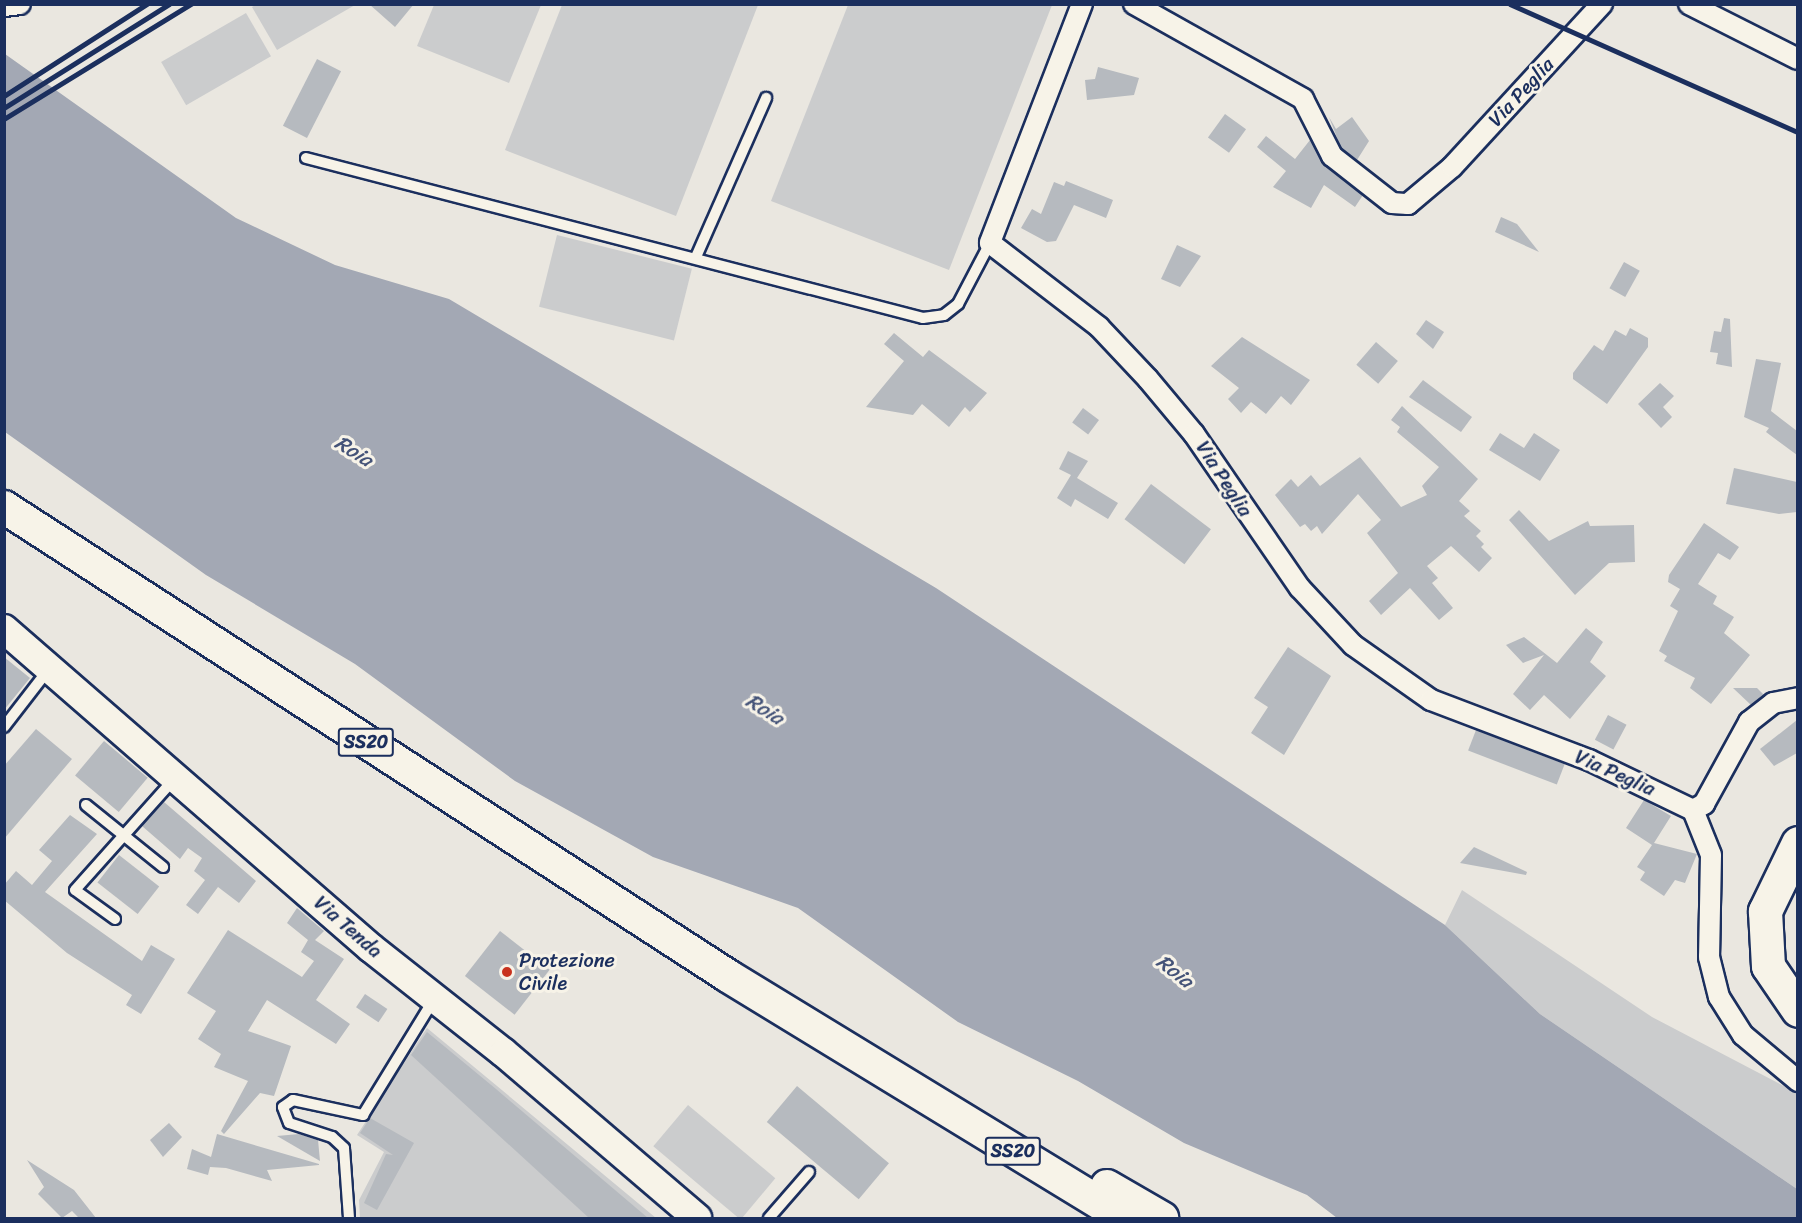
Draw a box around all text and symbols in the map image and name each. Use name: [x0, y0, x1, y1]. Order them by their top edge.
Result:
street label: Via Peglia: [1483, 52, 1559, 132]
water label: Roia: [330, 430, 378, 472]
street label: Via Peglia: [1190, 436, 1258, 522]
water label: Roia: [741, 688, 789, 730]
road number: SS20: [338, 727, 394, 757]
street label: Via Peglia: [1571, 744, 1659, 802]
street label: Via Tenda: [309, 891, 387, 963]
place label: Protezione Civile: [519, 948, 615, 995]
water label: Roia: [1152, 949, 1198, 993]
marker: Protezione Civile: [500, 965, 514, 979]
road number: SS20: [984, 1136, 1042, 1166]

